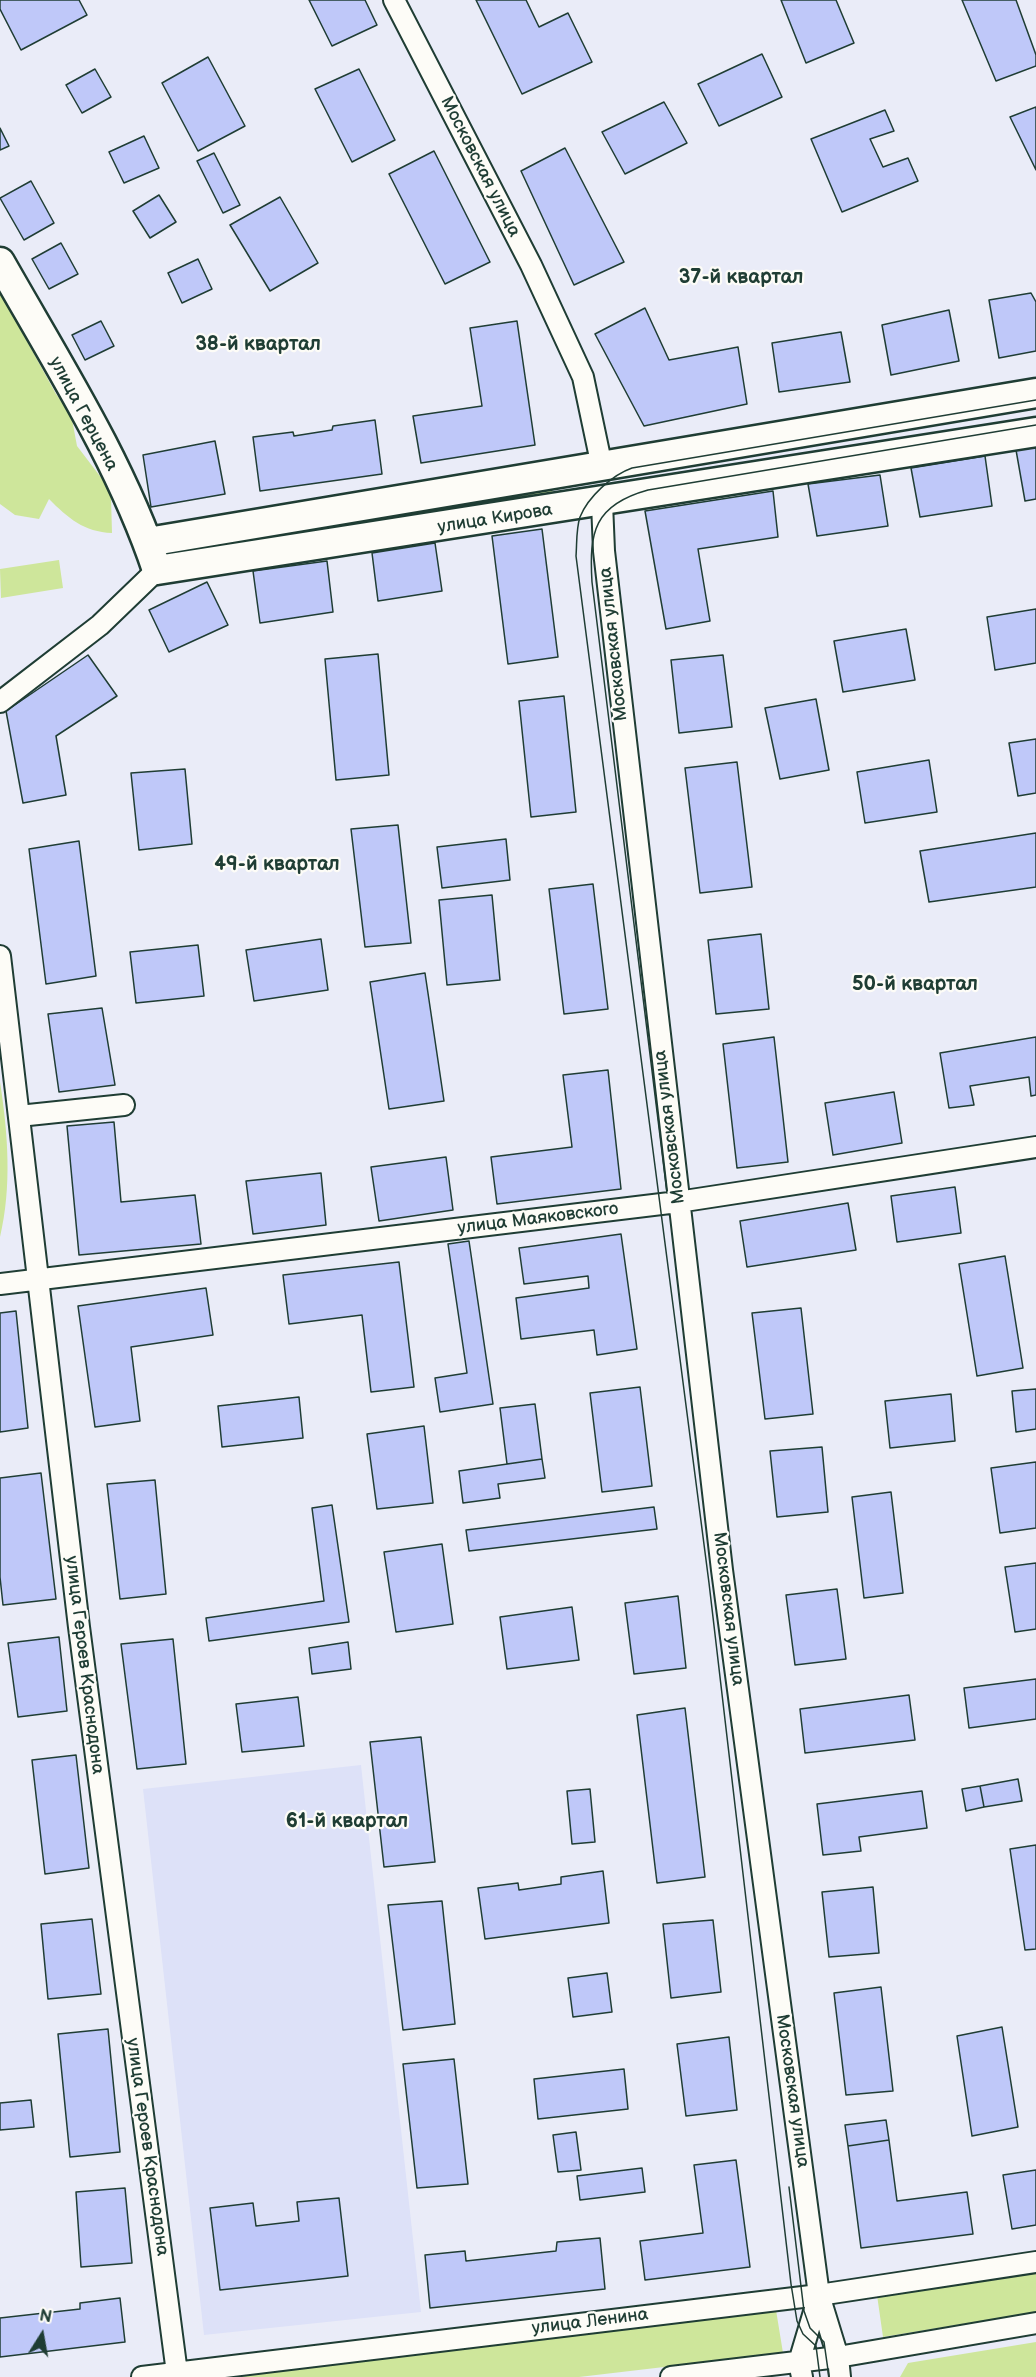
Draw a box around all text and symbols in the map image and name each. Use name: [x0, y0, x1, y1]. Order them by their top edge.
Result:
street label: Московская улица: [435, 93, 525, 241]
district label: 37-й квартал: [679, 266, 803, 290]
district label: 38-й квартал: [195, 333, 321, 357]
street label: улица Герцена: [44, 353, 122, 475]
street label: улица Кирова: [436, 499, 554, 539]
street label: Московская улица: [595, 566, 633, 722]
district label: 49-й квартал: [214, 853, 340, 877]
district label: 50-й квартал: [852, 973, 978, 997]
street label: Московская улица: [650, 1049, 690, 1205]
street label: улица Маяковского: [456, 1198, 620, 1240]
street label: Московская улица: [708, 1531, 748, 1687]
street label: улица Героев Краснодона: [60, 1555, 108, 1775]
district label: 61-й квартал: [286, 1810, 408, 1834]
street label: Московская улица: [771, 2013, 813, 2169]
street label: улица Героев Краснодона: [121, 2037, 173, 2257]
street label: улица Ленина: [531, 2304, 649, 2340]
north arrow: [12, 2305, 72, 2365]
text: N: [38, 2306, 53, 2327]

